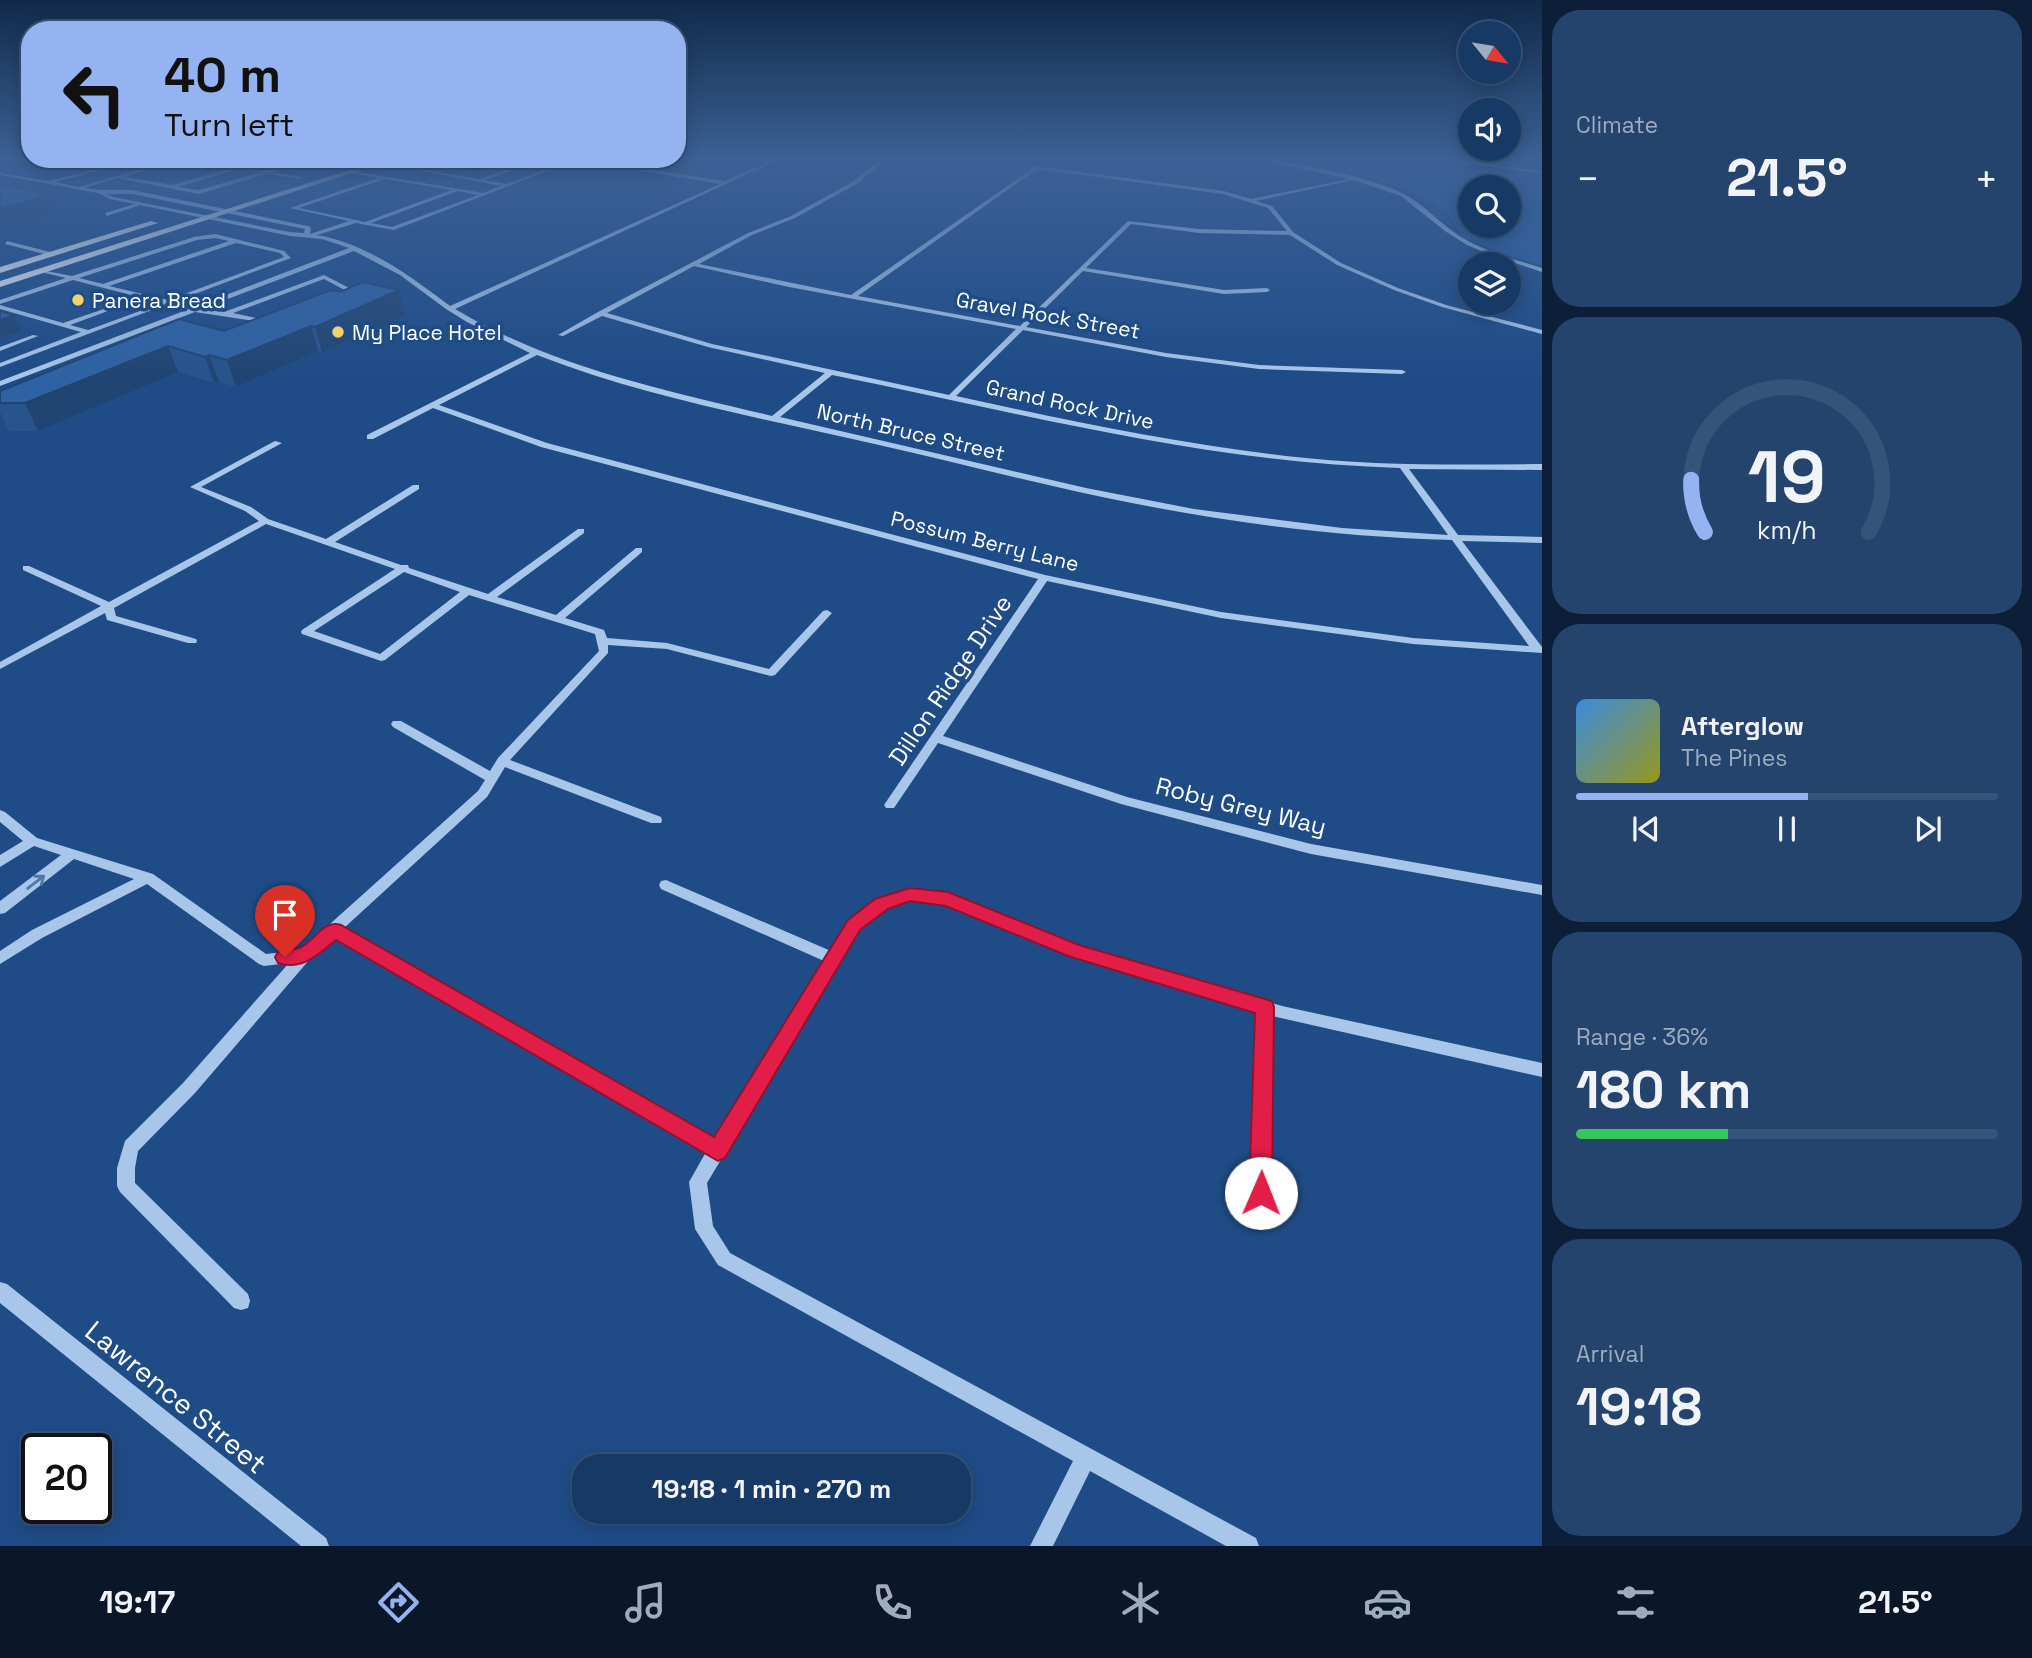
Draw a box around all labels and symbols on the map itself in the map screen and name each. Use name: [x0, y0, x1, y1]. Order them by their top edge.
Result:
north arrow: [1458, 21, 1521, 84]
street label: Gravel Rock Street: [954, 286, 1142, 344]
place label: Panera Bread: [92, 287, 226, 314]
marker: Panera Bread: [70, 292, 86, 308]
place label: My Place Hotel: [352, 319, 502, 346]
marker: My Place Hotel: [330, 324, 346, 340]
street label: Grand Rock Drive: [984, 373, 1156, 435]
street label: North Bruce Street: [814, 397, 1008, 467]
street label: Possum Berry Lane: [888, 505, 1082, 577]
street label: Dillon Ridge Drive: [882, 589, 1018, 771]
street label: Roby Grey Way: [1153, 770, 1329, 842]
one-way arrow: [26, 874, 45, 889]
pin: [255, 885, 315, 957]
position arrow: [1224, 1156, 1298, 1230]
street label: Lawrence Street: [78, 1313, 274, 1481]
speed limit sign: 20: [21, 1433, 112, 1524]

